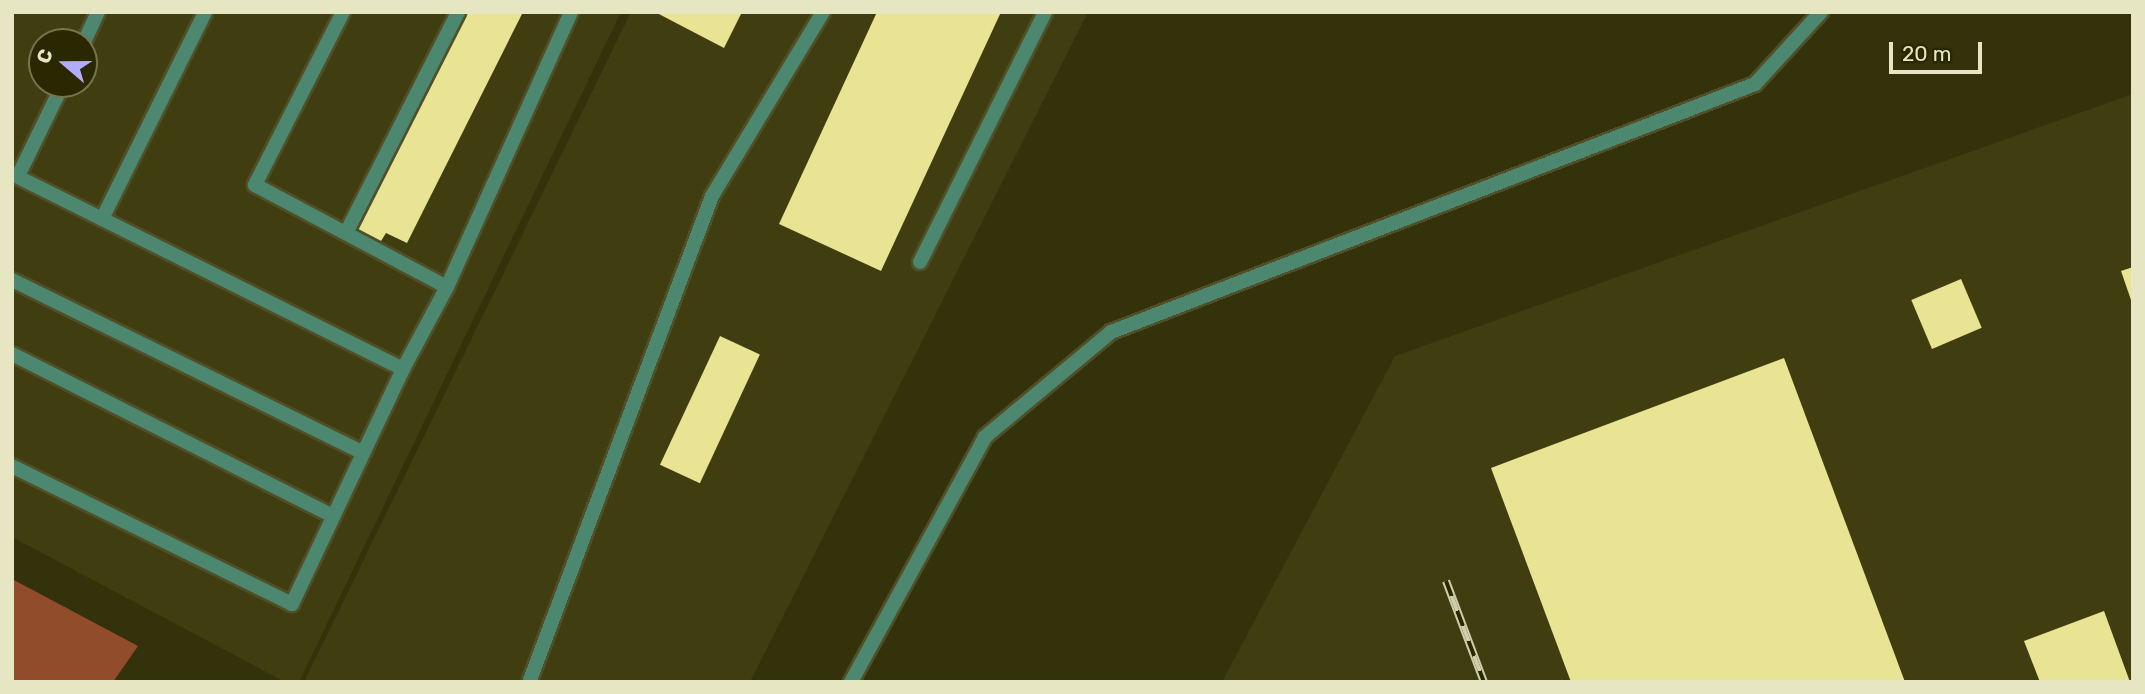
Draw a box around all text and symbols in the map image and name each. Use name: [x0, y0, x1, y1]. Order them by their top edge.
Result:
north arrow: [28, 28, 98, 98]
scale bar: [1893, 28, 1986, 72]
text: 20 m: [1902, 41, 1951, 66]
text: С: [32, 46, 58, 67]

